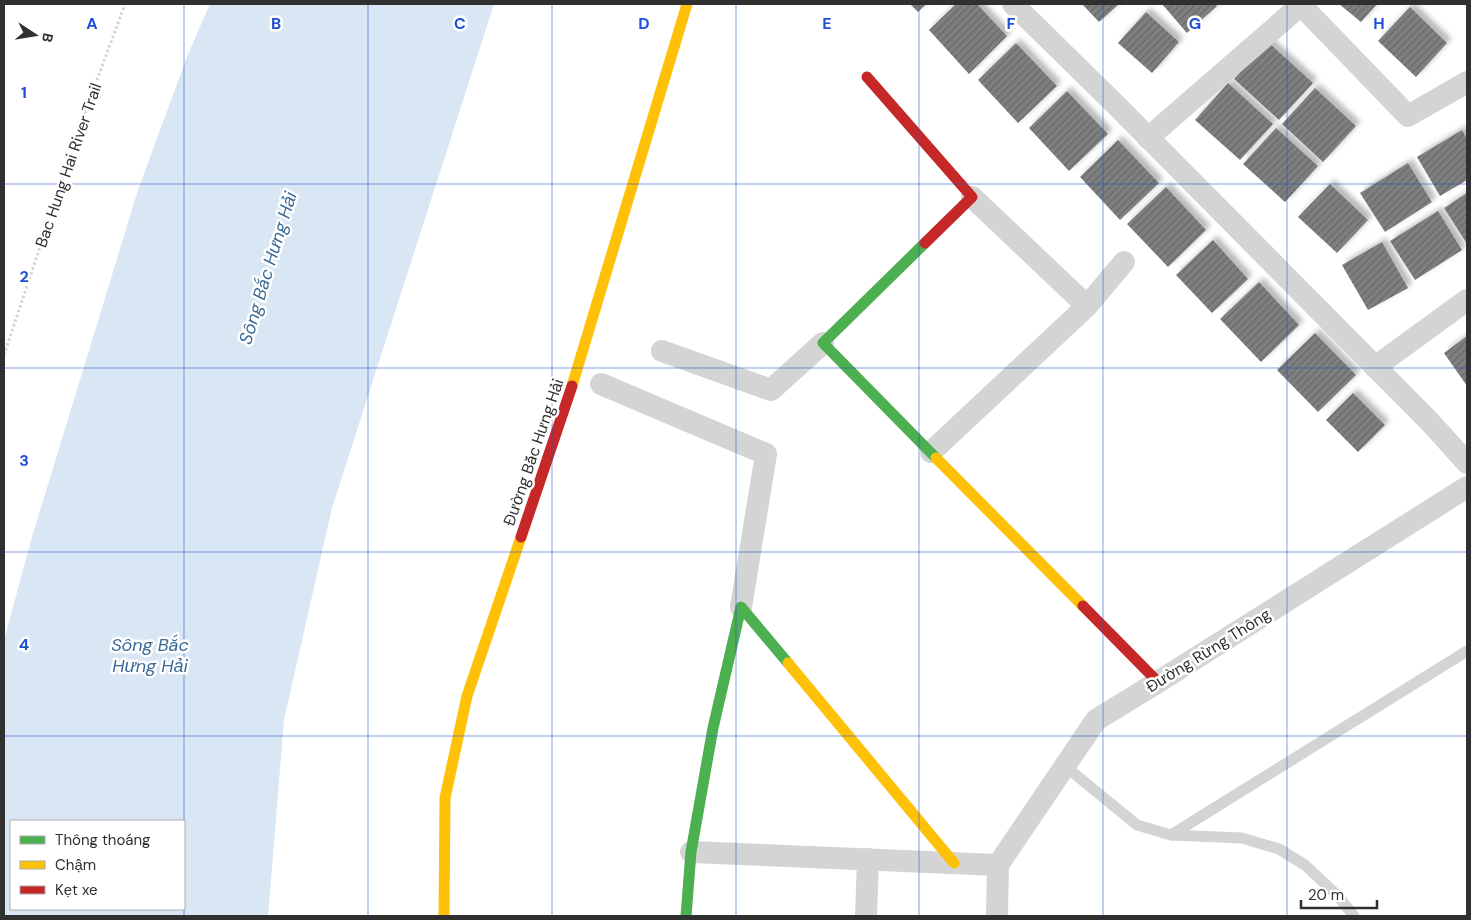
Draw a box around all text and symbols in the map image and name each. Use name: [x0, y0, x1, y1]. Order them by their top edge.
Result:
north arrow: [10, 10, 60, 60]
text: A: [86, 13, 98, 34]
text: B: [271, 13, 281, 34]
text: C: [454, 13, 466, 34]
text: D: [638, 13, 650, 34]
text: E: [822, 13, 832, 34]
text: F: [1007, 13, 1016, 34]
text: G: [1189, 13, 1201, 34]
text: H: [1373, 13, 1385, 34]
text: B: [38, 31, 57, 44]
street label: Bac Hung Hai River Trail: [30, 80, 107, 250]
text: 1: [21, 82, 27, 103]
water label: Sông Bắc Hưng Hải: [233, 188, 303, 347]
text: 2: [19, 266, 29, 287]
street label: Đường Bắc Hưng Hải: [498, 376, 569, 529]
text: 3: [19, 450, 29, 471]
street label: Đường Rừng Thông: [1142, 604, 1275, 697]
water label: Sông Bắc Hưng Hải: [111, 633, 189, 678]
text: 4: [19, 634, 29, 655]
legend: [10, 820, 185, 910]
text: Thông thoáng: [55, 830, 150, 850]
text: Chậm: [55, 855, 96, 875]
scale bar: [1301, 878, 1377, 910]
text: Kẹt xe: [55, 880, 98, 900]
text: 20 m: [1308, 885, 1344, 905]

